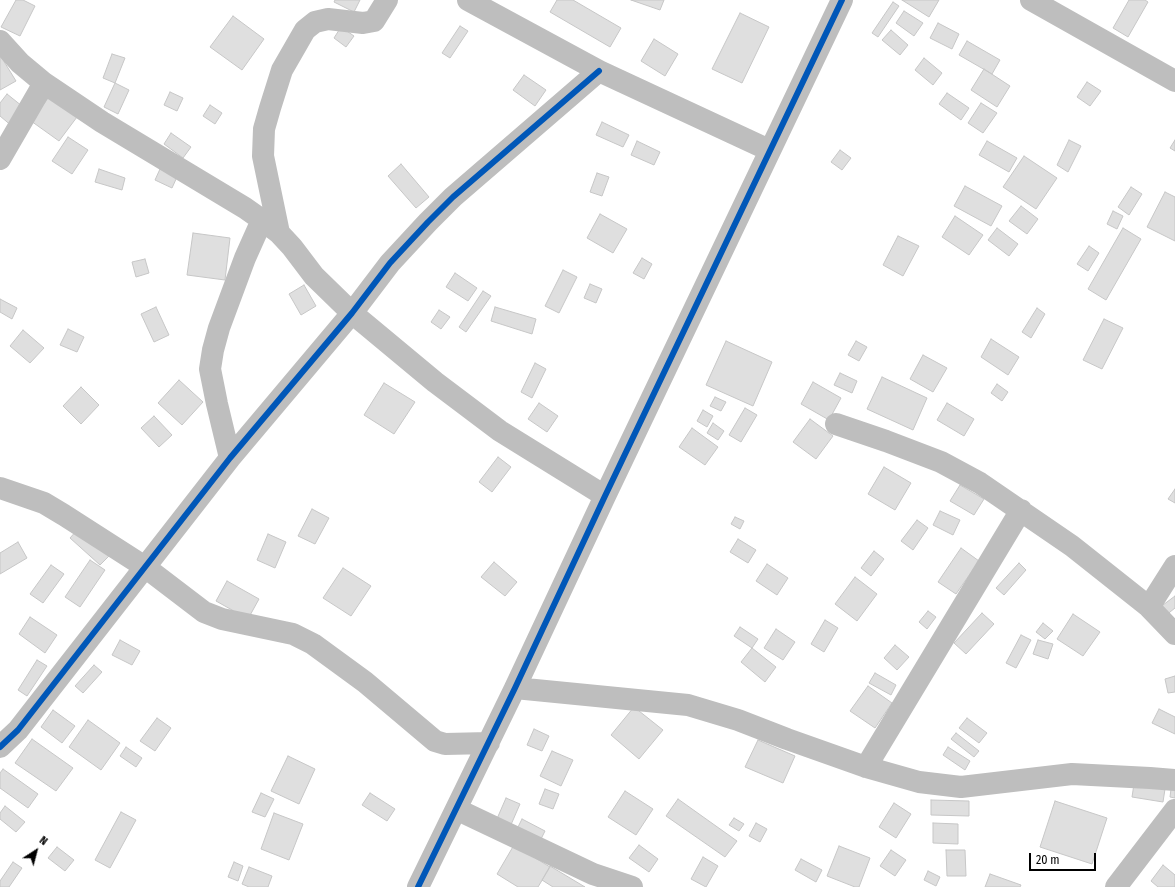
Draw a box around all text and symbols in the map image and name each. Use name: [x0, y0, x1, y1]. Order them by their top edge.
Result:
north arrow: [16, 831, 56, 871]
text: N: [37, 834, 50, 848]
scale bar: [1031, 845, 1098, 871]
text: 20 m: [1036, 853, 1060, 867]

